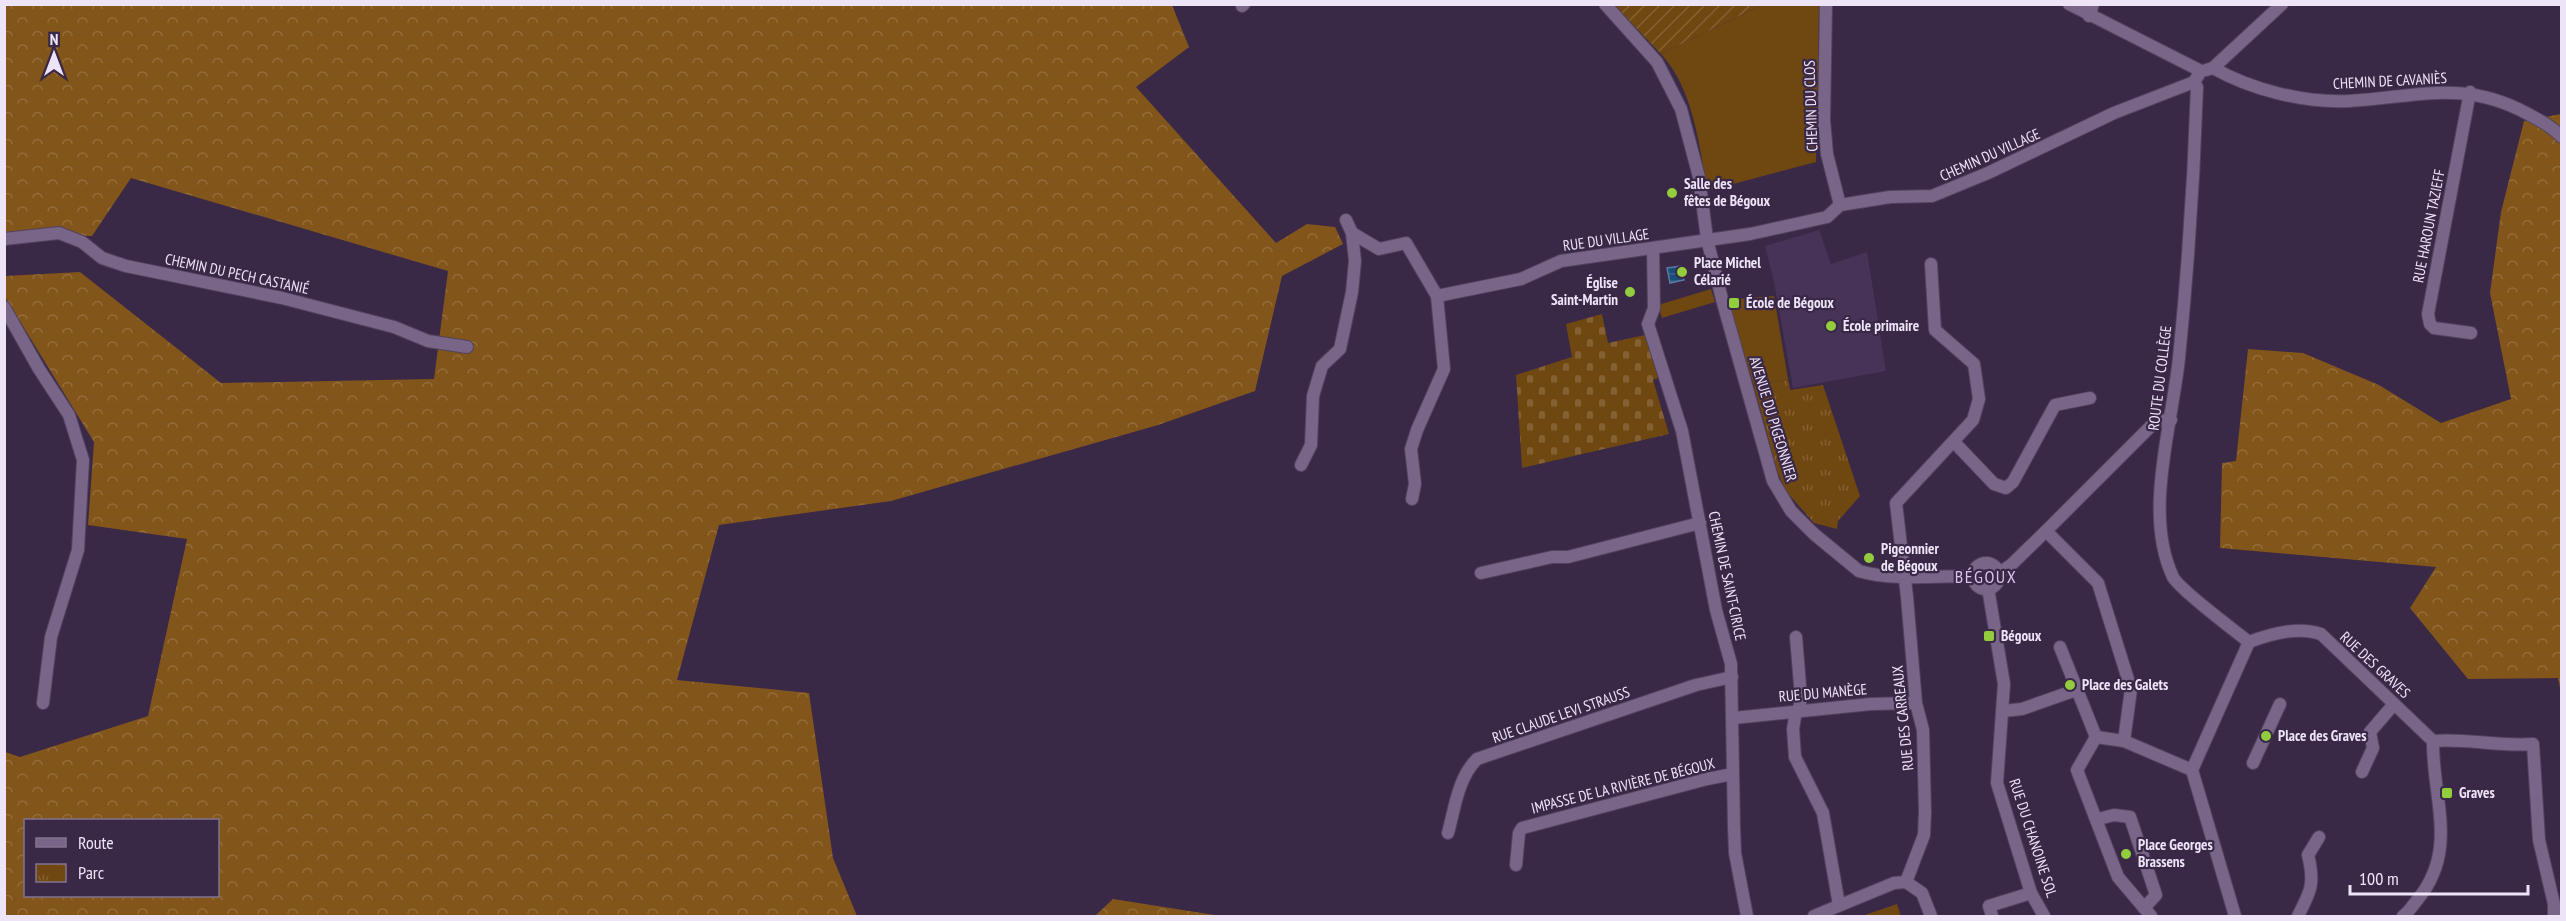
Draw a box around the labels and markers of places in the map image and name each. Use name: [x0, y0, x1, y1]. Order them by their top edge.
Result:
place label: Salle des fêtes de Bégoux: [1684, 174, 1770, 210]
marker: Salle des fêtes de Bégoux: [1665, 186, 1679, 200]
place label: Place Michel Célarié: [1694, 253, 1761, 289]
marker: Place Michel Célarié: [1675, 265, 1689, 279]
place label: Église Saint-Martin: [1551, 273, 1618, 309]
marker: Église Saint-Martin: [1623, 285, 1637, 299]
place label: École de Bégoux: [1746, 293, 1834, 312]
marker: École de Bégoux: [1727, 296, 1741, 310]
place label: École primaire: [1843, 316, 1919, 335]
marker: École primaire: [1824, 319, 1838, 333]
place label: Pigeonnier de Bégoux: [1881, 539, 1940, 575]
marker: Pigeonnier de Bégoux: [1862, 551, 1876, 565]
place label: Bégoux: [2001, 626, 2042, 645]
marker: Bégoux: [1982, 629, 1996, 643]
place label: Place des Galets: [2082, 675, 2168, 694]
marker: Place des Galets: [2063, 678, 2077, 692]
place label: Place des Graves: [2278, 726, 2366, 745]
marker: Place des Graves: [2259, 729, 2273, 743]
place label: Graves: [2459, 783, 2495, 802]
marker: Graves: [2440, 786, 2454, 800]
place label: Place Georges Brassens: [2138, 835, 2213, 871]
marker: Place Georges Brassens: [2119, 847, 2133, 861]

